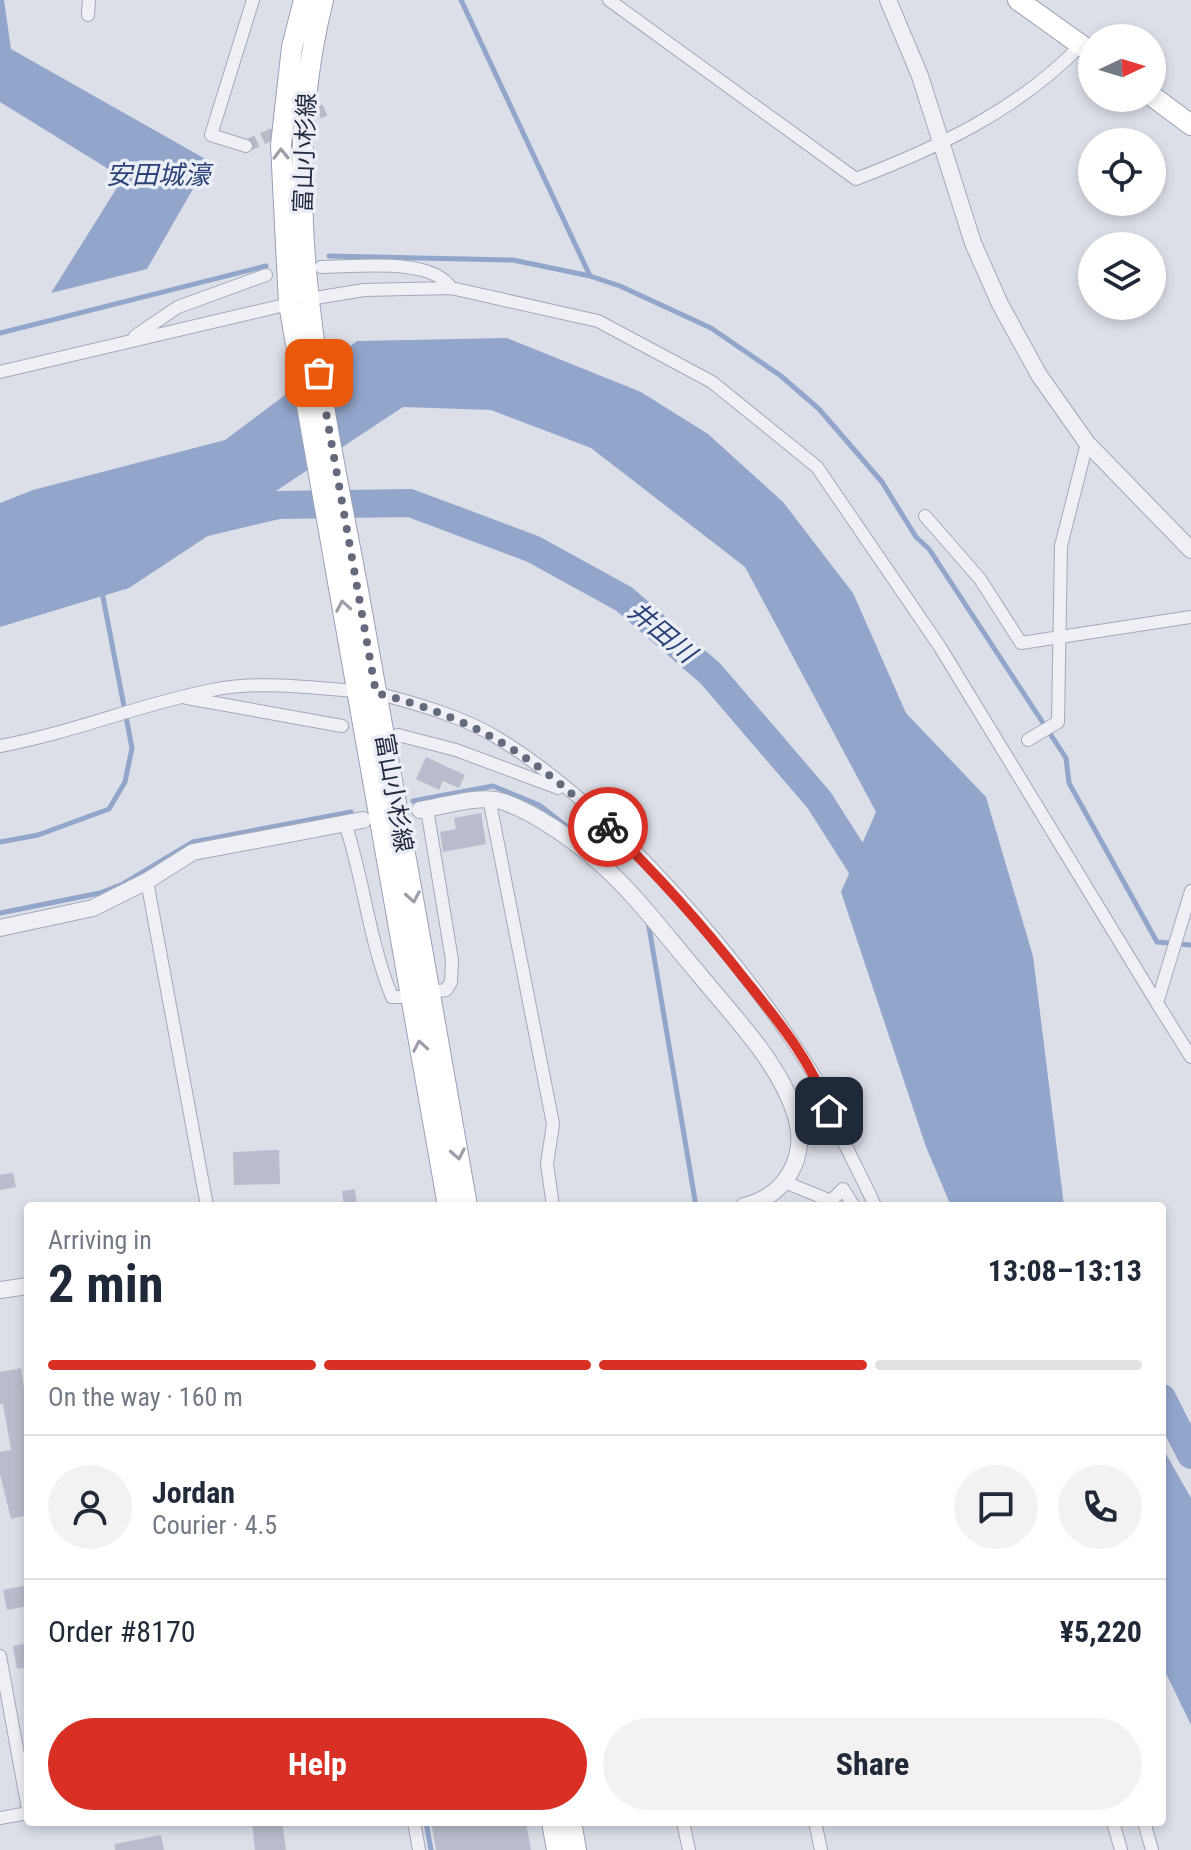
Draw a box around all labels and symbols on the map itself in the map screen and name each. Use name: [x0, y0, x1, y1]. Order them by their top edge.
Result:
north arrow: [1078, 24, 1166, 112]
street label: 富山小杉線: [289, 93, 321, 213]
one-way arrow: [273, 147, 290, 160]
water label: 安田城濠: [106, 160, 214, 190]
pin: [285, 339, 353, 407]
water label: 井田川: [622, 595, 704, 670]
one-way arrow: [336, 599, 353, 613]
street label: 富山小杉線: [370, 731, 418, 855]
courier: [568, 787, 648, 867]
one-way arrow: [404, 891, 421, 904]
one-way arrow: [412, 1040, 429, 1053]
pin: [795, 1077, 863, 1145]
one-way arrow: [449, 1147, 466, 1160]

